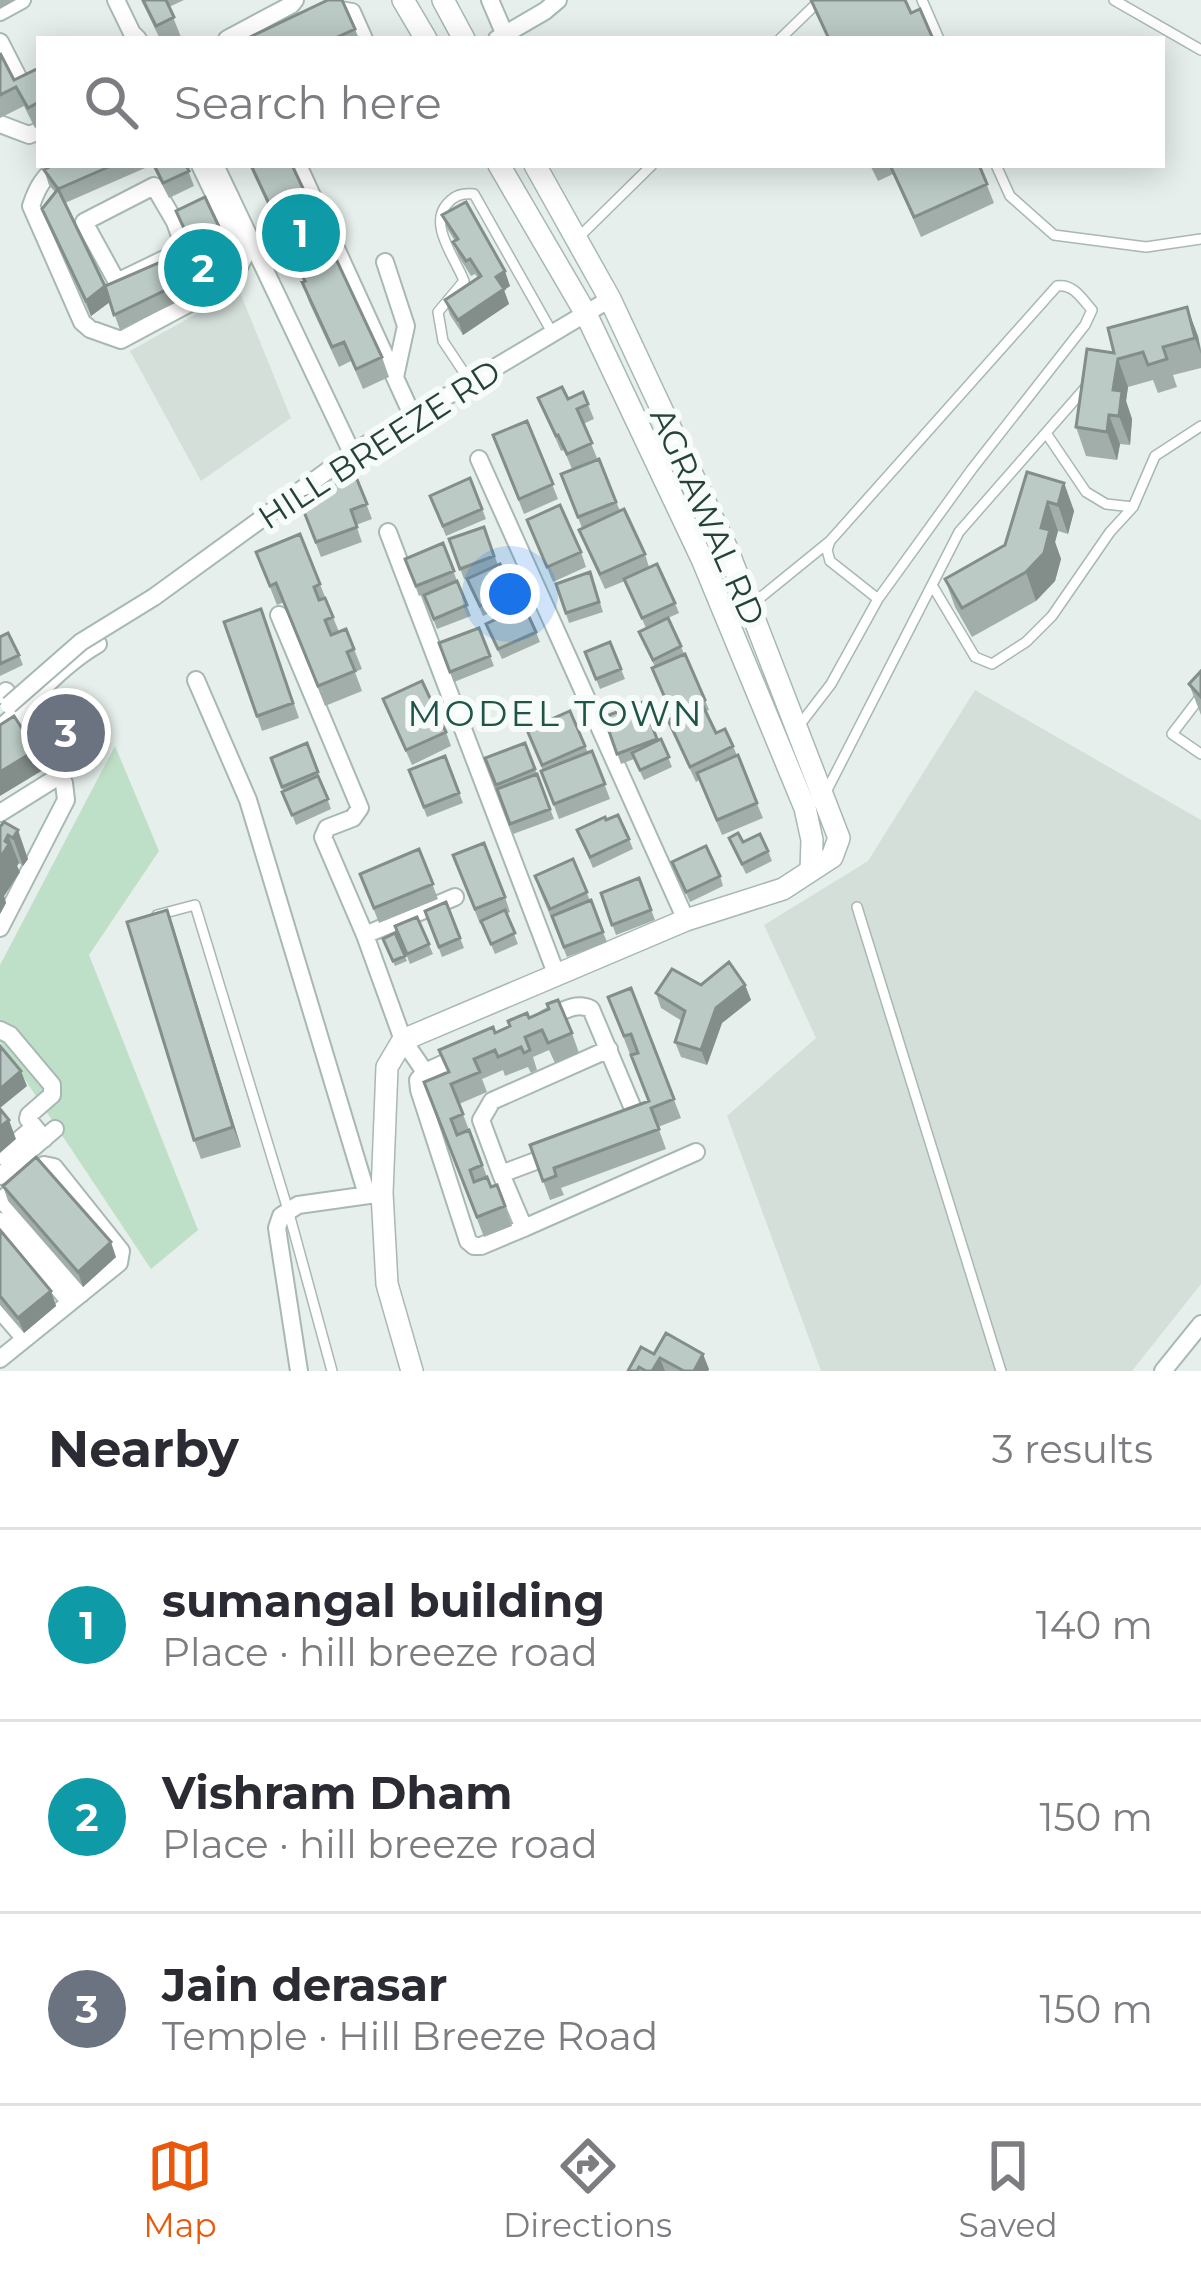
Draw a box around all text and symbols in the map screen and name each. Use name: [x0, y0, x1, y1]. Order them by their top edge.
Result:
search box: [36, 36, 1165, 168]
icon: search: [78, 69, 144, 135]
text: Search here: [174, 75, 442, 130]
pin: 1: [262, 188, 340, 278]
pin: 2: [164, 223, 242, 313]
street label: HILL BREEZE RD: [250, 351, 508, 537]
street label: AGRAWAL RD: [642, 401, 774, 631]
your location: [480, 564, 540, 624]
pin: 3: [27, 688, 105, 778]
district label: MODEL TOWN: [407, 691, 705, 735]
text: Nearby: [48, 1418, 239, 1480]
text: 3 results: [992, 1425, 1153, 1473]
text: sumangal building: [162, 1573, 605, 1628]
text: 1: [79, 1601, 95, 1649]
text: 140 m: [1036, 1601, 1153, 1649]
text: Place · hill breeze road: [162, 1628, 598, 1676]
text: Vishram Dham: [162, 1765, 512, 1820]
text: 2: [75, 1793, 99, 1841]
text: 150 m: [1039, 1793, 1153, 1841]
text: Place · hill breeze road: [162, 1820, 598, 1868]
text: Jain derasar: [162, 1957, 447, 2012]
text: 3: [75, 1985, 99, 2033]
text: 150 m: [1039, 1985, 1153, 2033]
text: Temple · Hill Breeze Road: [162, 2012, 658, 2060]
tab: Map: [143, 2133, 217, 2245]
tab: Directions: [503, 2133, 672, 2245]
tab: Saved: [959, 2133, 1058, 2245]

